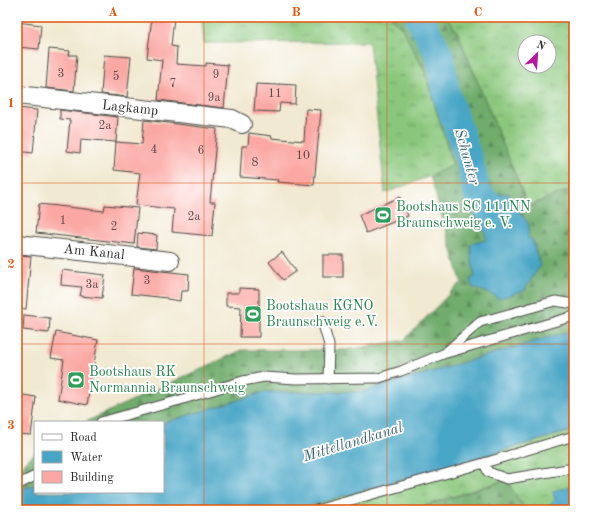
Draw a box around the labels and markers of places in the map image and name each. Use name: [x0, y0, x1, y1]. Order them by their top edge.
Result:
place label: Bootshaus SC 111NN Braunschweig e. V.: [396, 200, 531, 230]
sports icon: Bootshaus SC 111NN Braunschweig e. V.: [373, 205, 393, 225]
place label: Bootshaus KGNO Braunschweig e.V.: [266, 299, 378, 329]
sports icon: Bootshaus KGNO Braunschweig e.V.: [243, 304, 263, 324]
place label: Bootshaus RK Normannia Braunschweig: [89, 365, 246, 395]
sports icon: Bootshaus RK Normannia Braunschweig: [66, 370, 86, 390]

